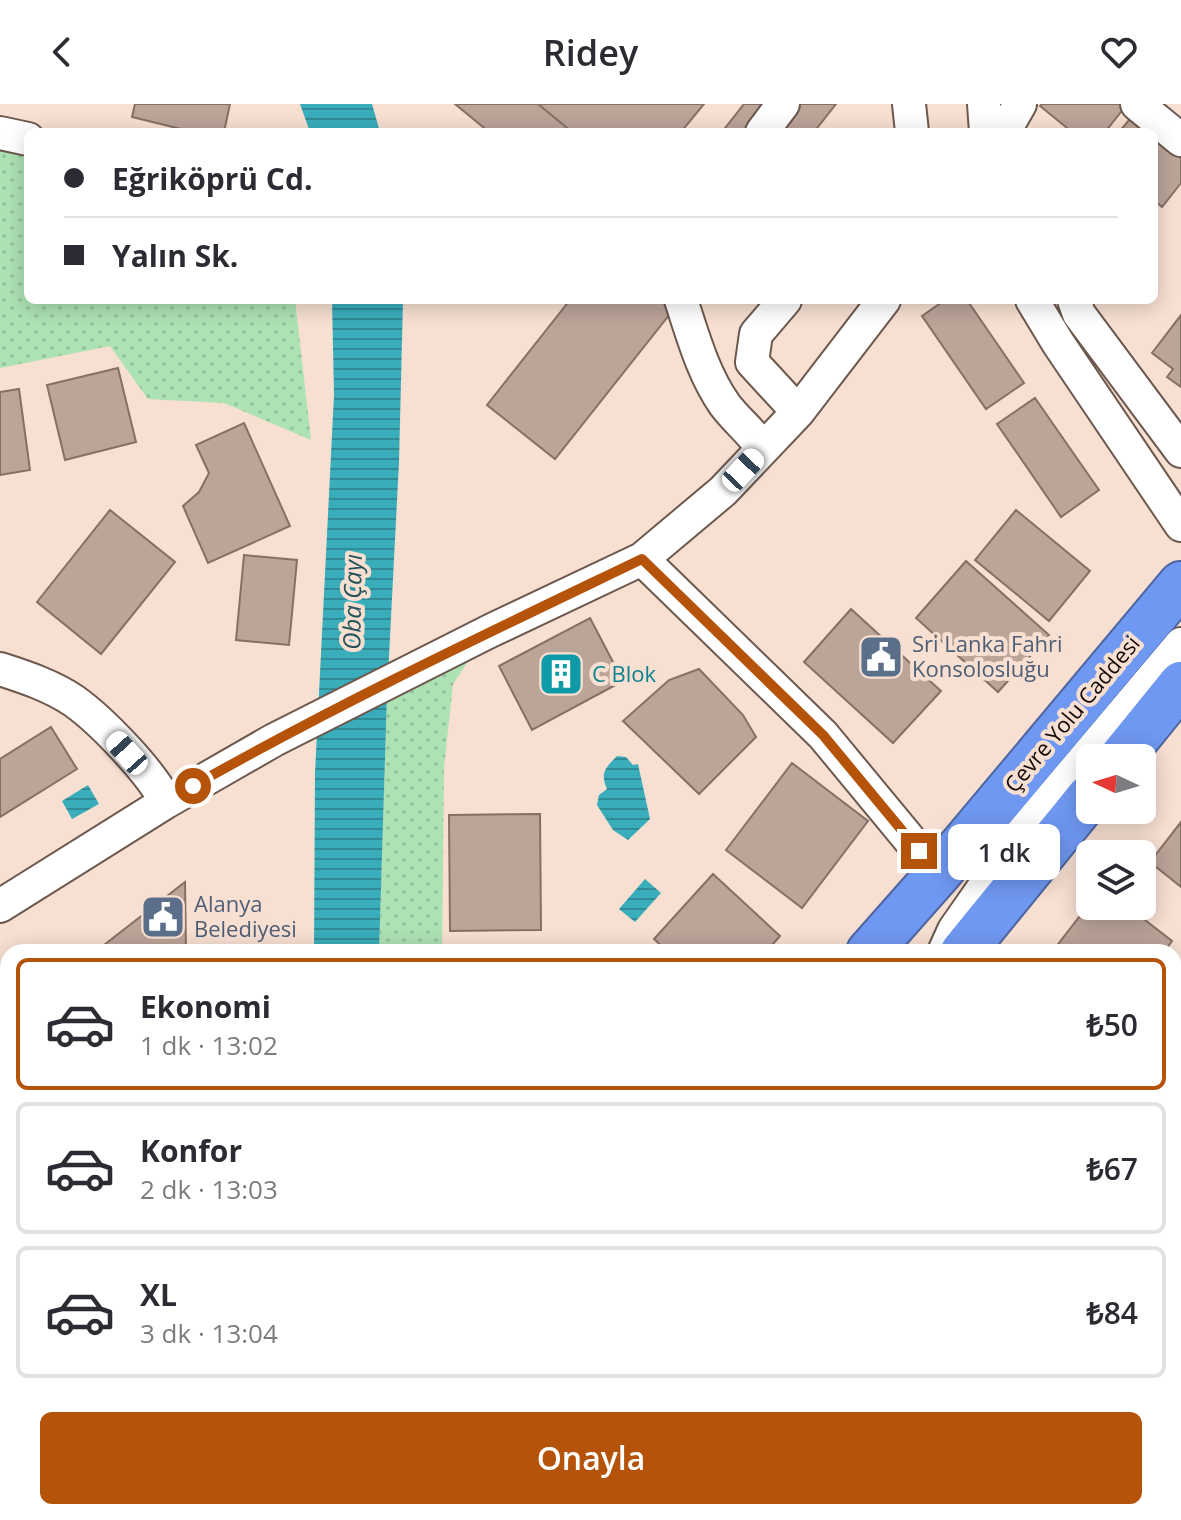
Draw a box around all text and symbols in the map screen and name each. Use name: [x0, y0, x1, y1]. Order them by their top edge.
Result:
text: Ridey: [543, 28, 638, 77]
icon: back: [40, 30, 84, 74]
icon: heart: [1097, 30, 1141, 74]
text: Eğriköprü Cd.: [112, 158, 312, 199]
text: Yalın Sk.: [112, 235, 238, 276]
car: [718, 444, 768, 496]
water label: Oba Çayı: [334, 554, 369, 650]
place label: Sri Lanka Fahri Konsolosluğu: [912, 628, 1063, 683]
street label: Çevre Yolu Caddesi: [997, 629, 1146, 798]
public building icon: Sri Lanka Fahri Konsolosluğu: [857, 633, 905, 681]
building icon: C Blok: [537, 650, 585, 698]
place label: C Blok: [592, 658, 657, 688]
car: [102, 727, 152, 779]
north arrow: [1076, 744, 1156, 824]
map controls: [1076, 744, 1156, 920]
route start: [175, 768, 211, 804]
callout: 1 dk: [947, 823, 1059, 879]
route end: [901, 833, 937, 869]
text: 1 dk: [978, 834, 1030, 870]
button: layers: [1076, 840, 1156, 920]
place label: Alanya Belediyesi: [194, 888, 297, 943]
public building icon: Alanya Belediyesi: [139, 893, 187, 941]
text: Ekonomi: [140, 986, 271, 1027]
icon: car: [44, 988, 116, 1060]
text: ₺50: [1087, 1004, 1138, 1045]
text: 1 dk · 13:02: [140, 1027, 278, 1063]
text: Konfor: [140, 1130, 242, 1171]
icon: car: [44, 1132, 116, 1204]
text: ₺67: [1087, 1148, 1138, 1189]
text: 2 dk · 13:03: [140, 1171, 278, 1207]
text: XL: [140, 1274, 177, 1315]
icon: car: [44, 1276, 116, 1348]
text: ₺84: [1087, 1292, 1138, 1333]
text: 3 dk · 13:04: [140, 1315, 278, 1351]
button: Onayla: [40, 1412, 1142, 1504]

